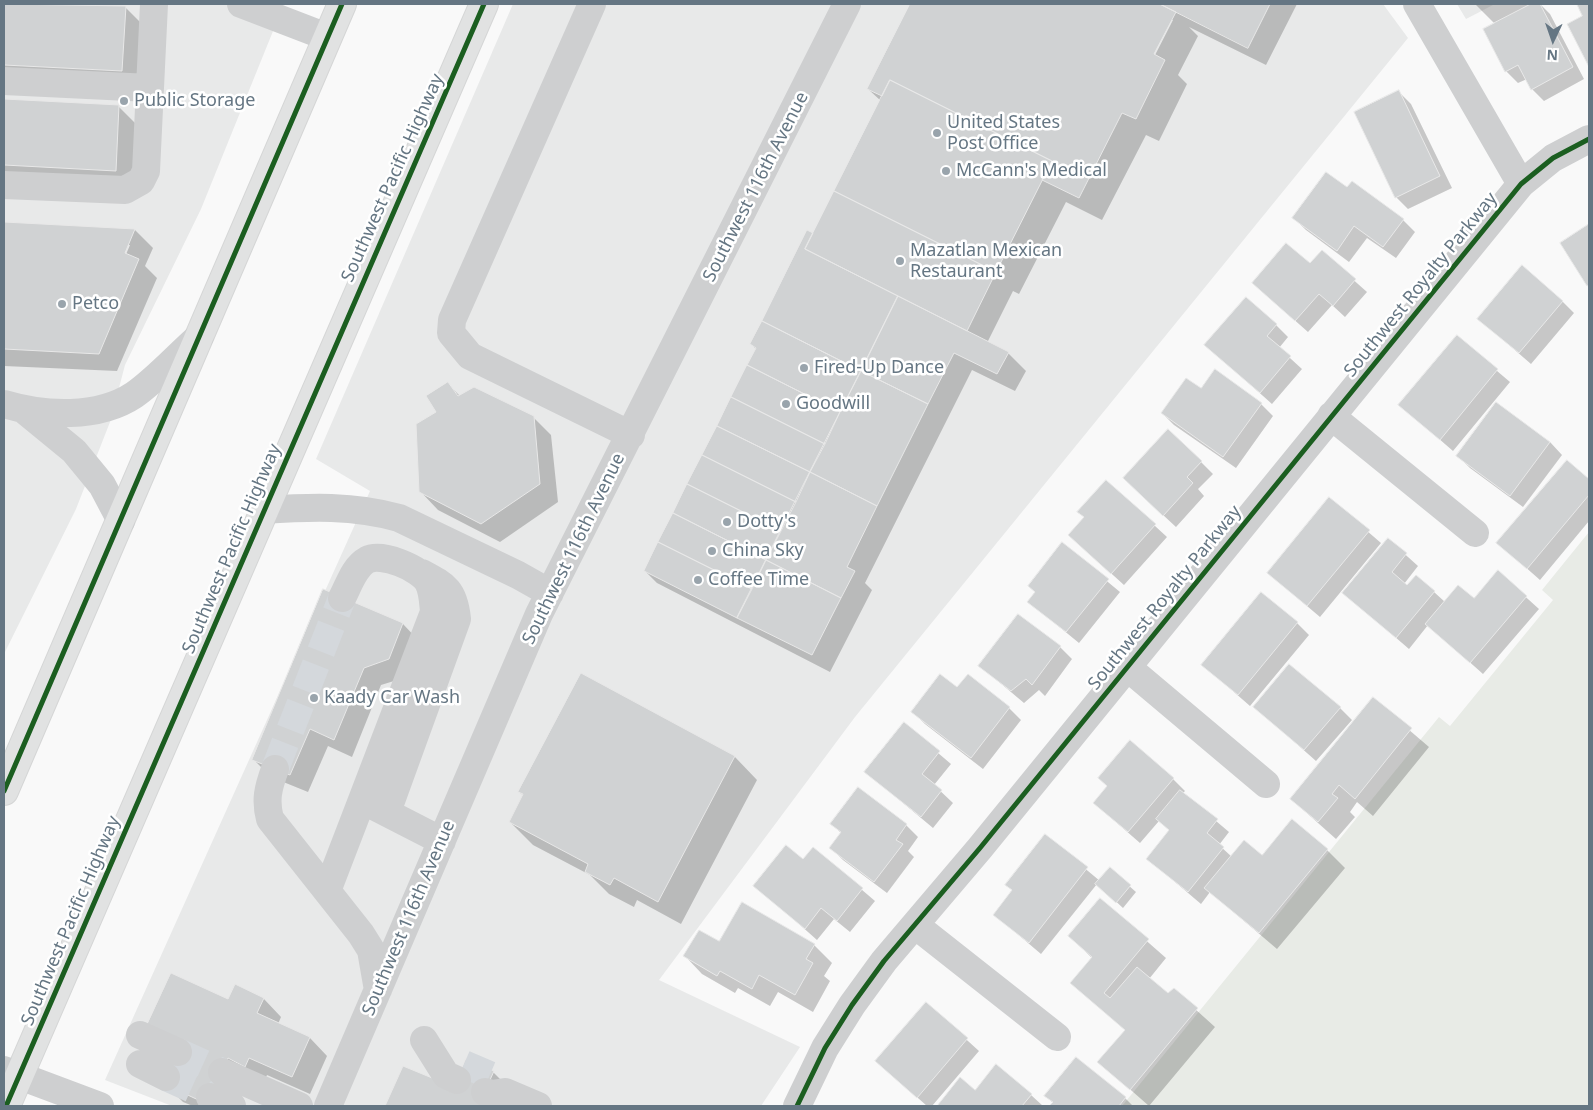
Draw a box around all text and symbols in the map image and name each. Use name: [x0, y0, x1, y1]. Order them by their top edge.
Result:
north arrow: [1528, 15, 1578, 65]
text: N: [1546, 46, 1558, 65]
street label: Southwest Pacific Highway: [337, 71, 449, 285]
street label: Southwest 116th Avenue: [699, 89, 813, 285]
place label: Public Storage: [134, 90, 255, 112]
marker: Public Storage: [118, 95, 130, 107]
place label: United States Post Office: [947, 112, 1060, 154]
marker: United States Post Office: [931, 127, 943, 139]
place label: McCann's Medical: [956, 160, 1107, 182]
marker: McCann's Medical: [940, 165, 952, 177]
street label: Southwest Royalty Parkway: [1340, 188, 1502, 382]
place label: Mazatlan Mexican Restaurant: [910, 240, 1062, 282]
marker: Mazatlan Mexican Restaurant: [894, 255, 906, 267]
place label: Petco: [72, 293, 119, 315]
marker: Petco: [56, 298, 68, 310]
place label: Fired-Up Dance: [814, 357, 944, 379]
marker: Fired-Up Dance: [798, 362, 810, 374]
place label: Goodwill: [796, 393, 870, 415]
marker: Goodwill: [780, 398, 792, 410]
street label: Southwest Pacific Highway: [178, 441, 286, 657]
street label: Southwest 116th Avenue: [518, 450, 630, 648]
street label: Southwest Royalty Parkway: [1084, 501, 1246, 695]
place label: Dotty's: [737, 511, 796, 533]
marker: Dotty's: [721, 516, 733, 528]
place label: China Sky: [722, 540, 804, 562]
marker: China Sky: [706, 545, 718, 557]
place label: Coffee Time: [708, 569, 809, 591]
marker: Coffee Time: [692, 574, 704, 586]
place label: Kaady Car Wash: [324, 687, 460, 709]
marker: Kaady Car Wash: [308, 692, 320, 704]
street label: Southwest Pacific Highway: [17, 813, 125, 1029]
street label: Southwest 116th Avenue: [358, 817, 460, 1019]

